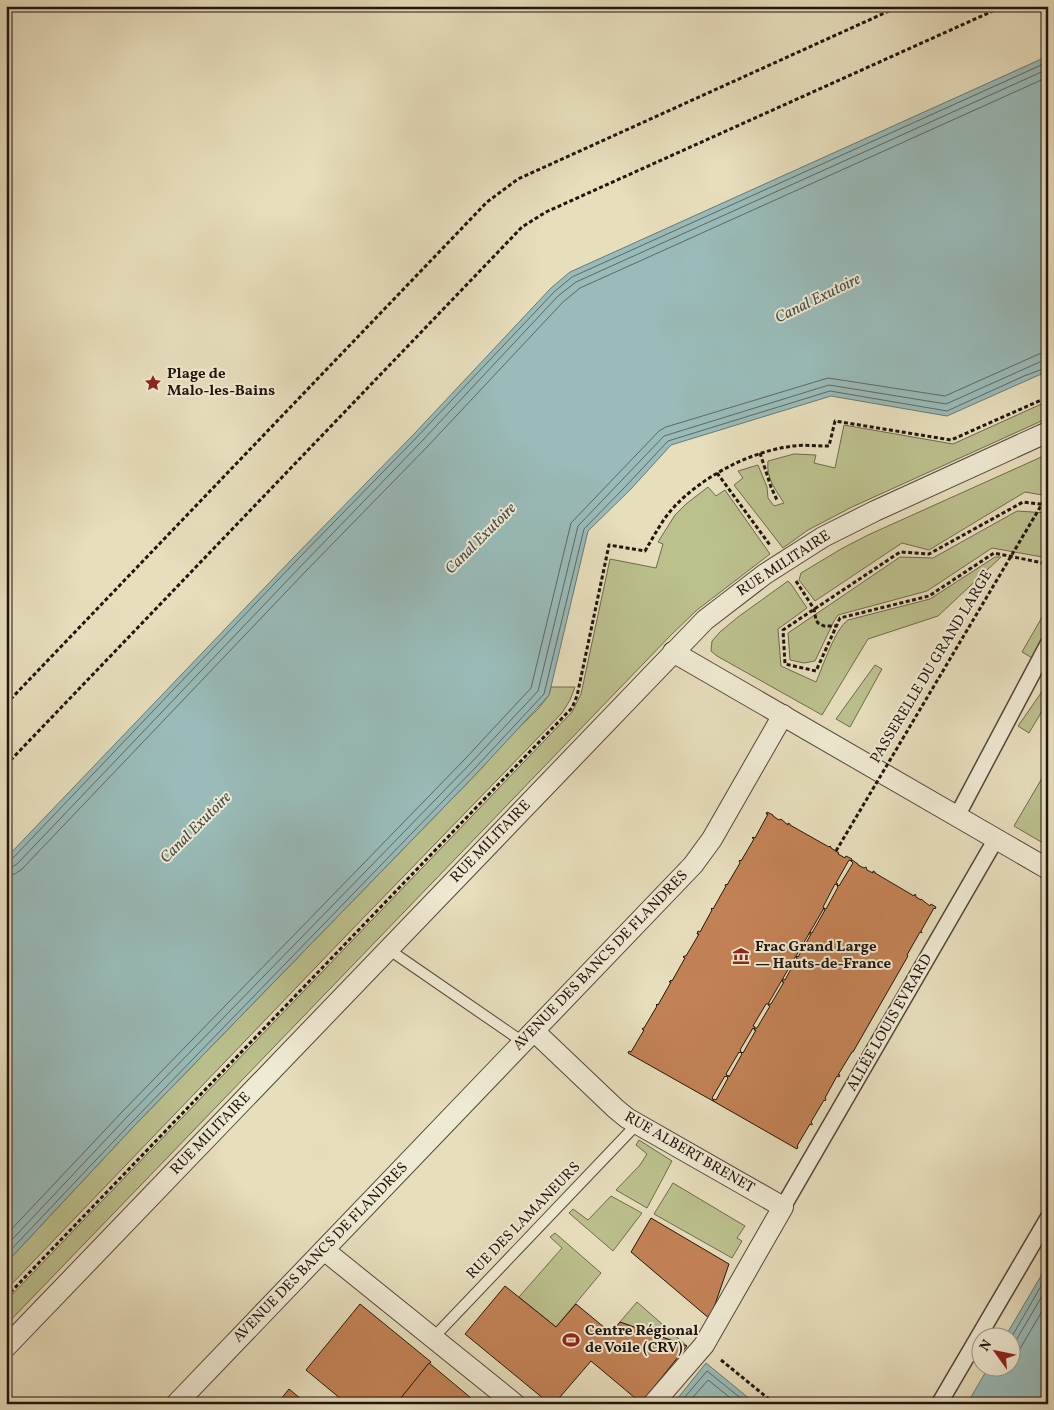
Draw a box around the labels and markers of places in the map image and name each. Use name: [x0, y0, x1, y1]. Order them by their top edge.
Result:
place label: Plage de Malo-les-Bains: [167, 364, 275, 402]
place icon: Plage de Malo-les-Bains: [143, 373, 163, 393]
place label: Frac Grand Large — Hauts-de-France: [755, 937, 892, 975]
museum icon: Frac Grand Large — Hauts-de-France: [731, 946, 751, 966]
place label: Centre Régional de Voile (CRV): [585, 1321, 698, 1359]
sports icon: Centre Régional de Voile (CRV): [561, 1330, 581, 1350]

